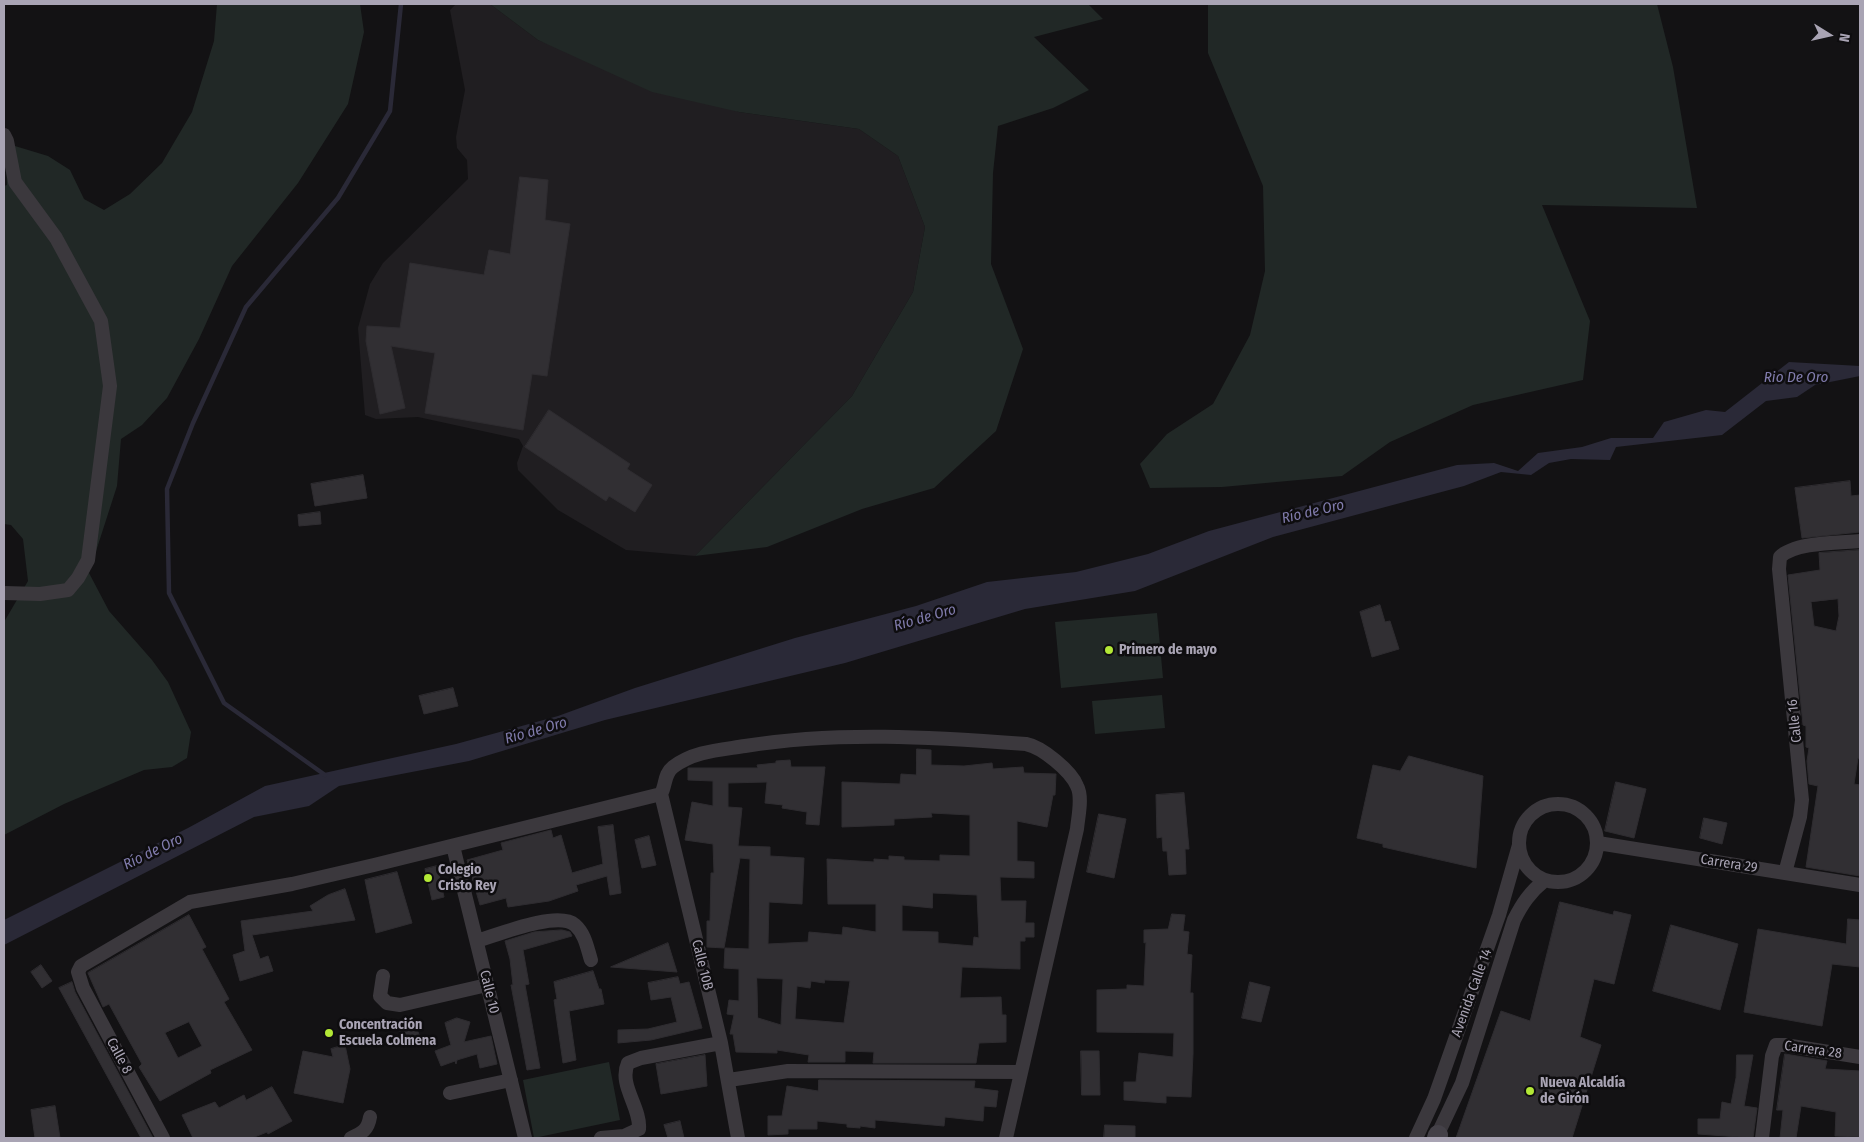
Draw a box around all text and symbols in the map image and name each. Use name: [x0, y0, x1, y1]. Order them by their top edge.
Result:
north arrow: [1804, 10, 1854, 60]
text: N: [1835, 32, 1853, 43]
water label: Rio De Oro: [1764, 369, 1828, 387]
water label: Río de Oro: [1280, 496, 1346, 528]
water label: Río de Oro: [892, 601, 958, 635]
place label: Primero de mayo: [1119, 642, 1217, 658]
marker: Primero de mayo: [1103, 644, 1115, 656]
street label: Calle 16: [1784, 698, 1806, 744]
water label: Río de Oro: [503, 714, 569, 748]
water label: Río de Oro: [120, 830, 186, 874]
street label: Carrera 29: [1699, 851, 1759, 877]
place label: Colegio Cristo Rey: [438, 862, 496, 894]
marker: Colegio Cristo Rey: [422, 872, 434, 884]
street label: Calle 10B: [688, 938, 716, 992]
street label: Avenida Calle 14: [1448, 947, 1496, 1039]
street label: Calle 10: [476, 969, 502, 1015]
place label: Concentración Escuela Colmena: [339, 1017, 436, 1050]
marker: Concentración Escuela Colmena: [323, 1027, 335, 1039]
street label: Calle 8: [103, 1035, 135, 1077]
street label: Carrera 28: [1783, 1038, 1843, 1062]
place label: Nueva Alcaldía de Girón: [1540, 1075, 1625, 1108]
marker: Nueva Alcaldía de Girón: [1524, 1085, 1536, 1097]

